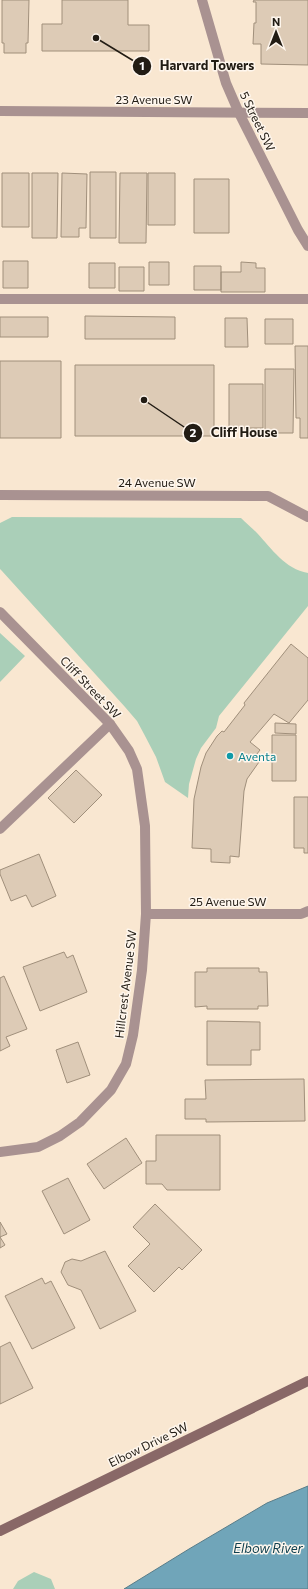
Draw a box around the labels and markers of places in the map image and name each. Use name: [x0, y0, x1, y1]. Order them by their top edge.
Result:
callout: Harvard Towers: [132, 53, 263, 78]
callout: Cliff House: [183, 420, 285, 445]
place label: Aventa: [238, 749, 276, 763]
marker: Aventa: [225, 751, 235, 761]

